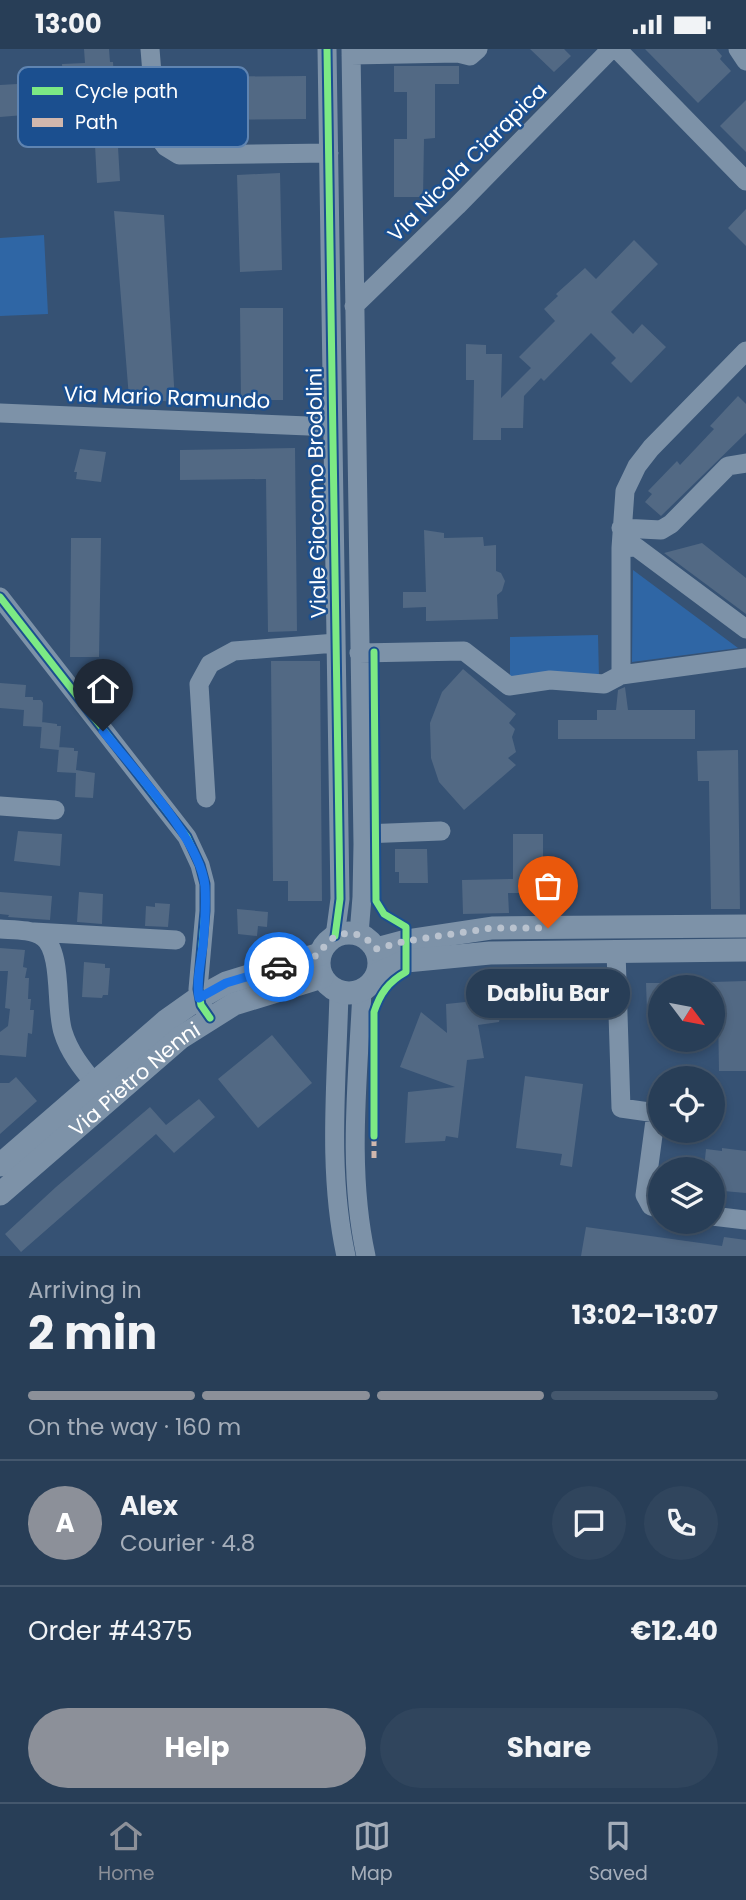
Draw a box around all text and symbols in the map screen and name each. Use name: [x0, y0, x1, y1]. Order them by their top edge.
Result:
text: 13:00: [35, 6, 102, 42]
legend: [18, 67, 248, 147]
street label: Via Nicola Ciarapica: [381, 76, 553, 248]
text: Cycle path: [75, 78, 178, 105]
text: Path: [75, 109, 118, 136]
street label: Viale Giacomo Brodolini: [299, 367, 333, 619]
street label: Via Mario Ramundo: [63, 379, 271, 415]
pin: [73, 659, 133, 731]
icon: home: [84, 670, 122, 708]
pin: [518, 856, 578, 928]
icon: bag: [529, 867, 567, 905]
courier: [244, 932, 314, 1002]
icon: car: [260, 948, 298, 986]
callout: Dabliu Bar: [466, 970, 630, 1019]
north arrow: [648, 975, 724, 1052]
map controls: [648, 975, 725, 1234]
text: Dabliu Bar: [487, 977, 609, 1009]
street label: Via Pietro Nenni: [62, 1015, 205, 1143]
button: locate: [648, 1066, 725, 1143]
button: layers: [648, 1157, 725, 1234]
text: Arriving in: [28, 1274, 142, 1306]
text: 13:02–13:07: [571, 1297, 718, 1333]
text: 2 min: [28, 1301, 157, 1365]
text: On the way · 160 m: [28, 1411, 241, 1443]
button: chat: [552, 1486, 626, 1560]
button: phone: [644, 1486, 718, 1560]
text: Alex: [120, 1488, 178, 1524]
text: A: [55, 1505, 75, 1541]
text: Courier · 4.8: [120, 1527, 255, 1559]
text: Order #4375: [28, 1613, 193, 1649]
text: €12.40: [631, 1613, 718, 1649]
button: Help: [28, 1708, 366, 1788]
button: Share: [380, 1708, 718, 1788]
tab: Home: [98, 1817, 155, 1888]
tab: Map: [351, 1817, 393, 1888]
tab: Saved: [589, 1817, 648, 1888]

